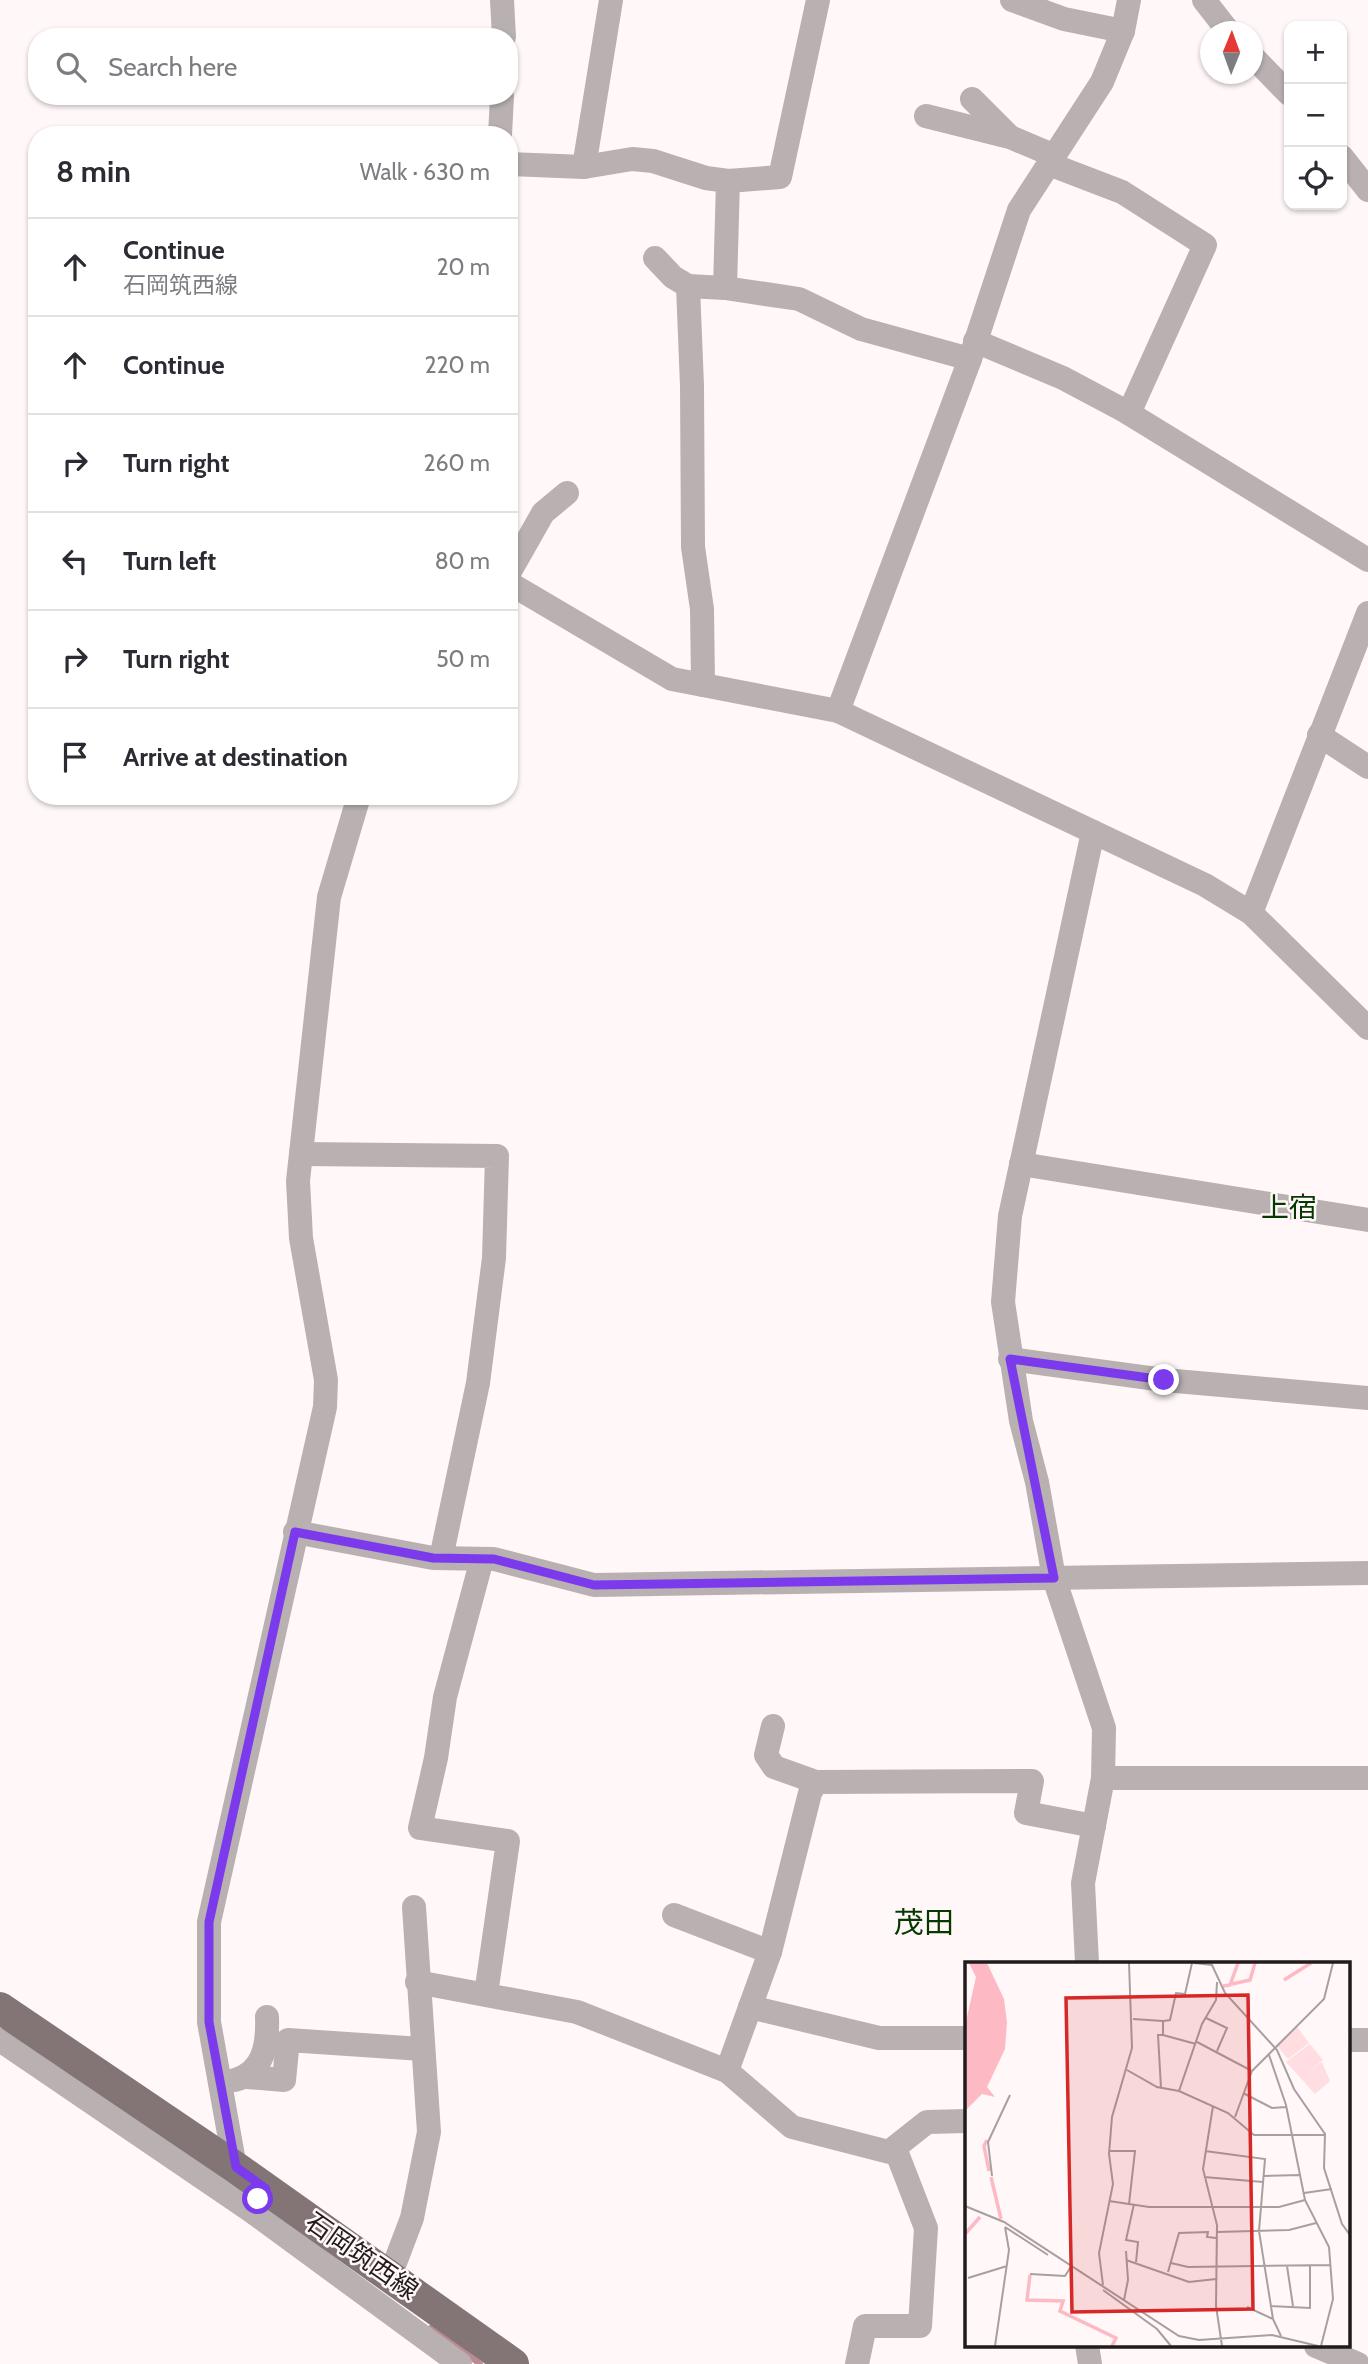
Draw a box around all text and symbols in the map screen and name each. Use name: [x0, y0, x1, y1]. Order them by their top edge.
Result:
north arrow: [1200, 21, 1263, 84]
map controls: [1284, 21, 1347, 210]
button: +: [1284, 21, 1347, 84]
search box: [28, 28, 518, 105]
icon: search: [52, 48, 90, 86]
text: Search here: [108, 51, 237, 83]
button: −: [1284, 84, 1347, 147]
button: locate: [1284, 147, 1347, 210]
text: 8 min: [56, 153, 131, 190]
text: Walk · 630 m: [360, 158, 490, 186]
text: Continue: [123, 234, 225, 266]
icon: ahead: [56, 248, 94, 286]
text: 20 m: [437, 253, 490, 281]
text: 石岡筑西線: [123, 271, 238, 299]
icon: ahead: [56, 346, 94, 384]
text: Continue: [123, 349, 225, 381]
text: 220 m: [424, 351, 490, 379]
icon: right: [56, 444, 94, 482]
text: Turn right: [123, 447, 229, 479]
text: 260 m: [423, 449, 490, 477]
icon: left: [56, 542, 94, 580]
text: Turn left: [123, 545, 216, 577]
text: 80 m: [435, 547, 490, 575]
icon: right: [56, 640, 94, 678]
text: Turn right: [123, 643, 229, 675]
text: 50 m: [436, 645, 490, 673]
icon: arrive: [56, 738, 94, 776]
text: Arrive at destination: [123, 741, 348, 773]
district label: 上宿: [1261, 1190, 1317, 1224]
route end: [1148, 1364, 1179, 1395]
district label: 茂田: [894, 1904, 954, 1941]
inset map: [965, 1962, 1350, 2346]
route start: [242, 2183, 273, 2214]
street label: 石岡筑西線: [300, 2206, 424, 2306]

